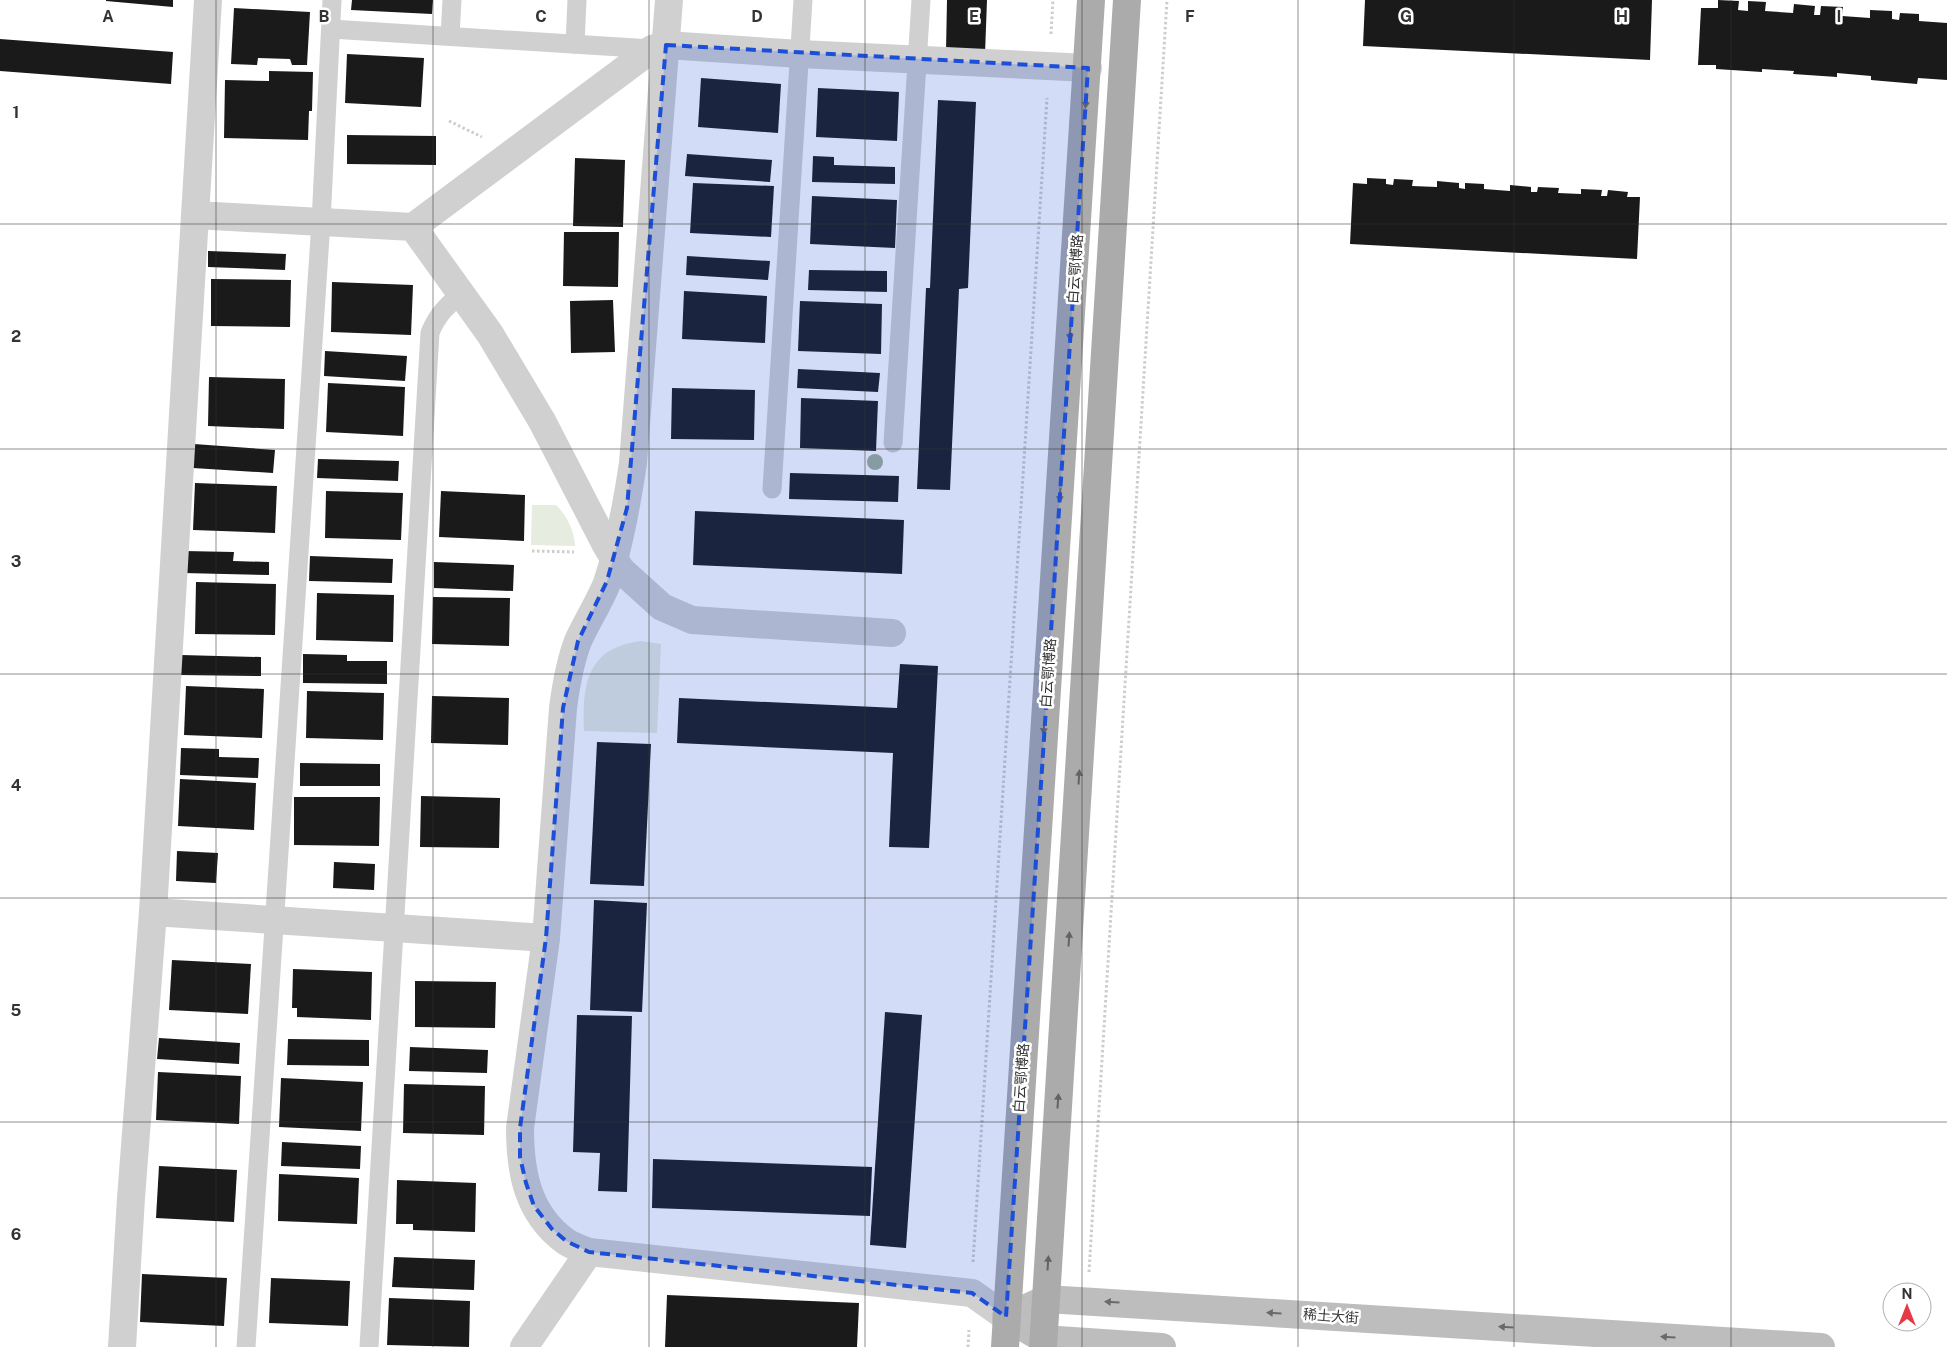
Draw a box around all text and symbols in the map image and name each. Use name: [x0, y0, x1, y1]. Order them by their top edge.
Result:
text: A: [102, 7, 114, 26]
text: B: [319, 7, 330, 26]
text: C: [535, 7, 547, 26]
text: D: [751, 7, 763, 26]
text: E: [969, 7, 979, 26]
text: F: [1185, 7, 1195, 26]
text: G: [1400, 7, 1412, 26]
text: H: [1616, 7, 1628, 26]
text: I: [1837, 7, 1841, 26]
one-way arrow: [1081, 93, 1089, 109]
text: 1: [13, 103, 19, 122]
street label: 白云鄂博路: [1065, 234, 1085, 304]
one-way arrow: [1066, 325, 1074, 341]
text: 2: [11, 327, 21, 346]
one-way arrow: [1055, 487, 1063, 503]
text: 3: [11, 552, 21, 571]
street label: 白云鄂博路: [1038, 638, 1058, 708]
one-way arrow: [1040, 719, 1048, 735]
one-way arrow: [1075, 769, 1083, 785]
text: 4: [11, 776, 22, 795]
one-way arrow: [1065, 931, 1073, 947]
text: 5: [11, 1001, 22, 1020]
street label: 白云鄂博路: [1011, 1043, 1031, 1113]
one-way arrow: [1055, 1093, 1063, 1109]
text: 6: [11, 1225, 21, 1244]
one-way arrow: [1045, 1255, 1053, 1271]
north arrow: [1882, 1282, 1932, 1332]
text: N: [1902, 1286, 1912, 1302]
one-way arrow: [1103, 1298, 1119, 1306]
street label: 稀土大街: [1303, 1306, 1359, 1326]
one-way arrow: [1266, 1308, 1282, 1316]
one-way arrow: [1498, 1323, 1514, 1331]
one-way arrow: [1660, 1333, 1676, 1341]

